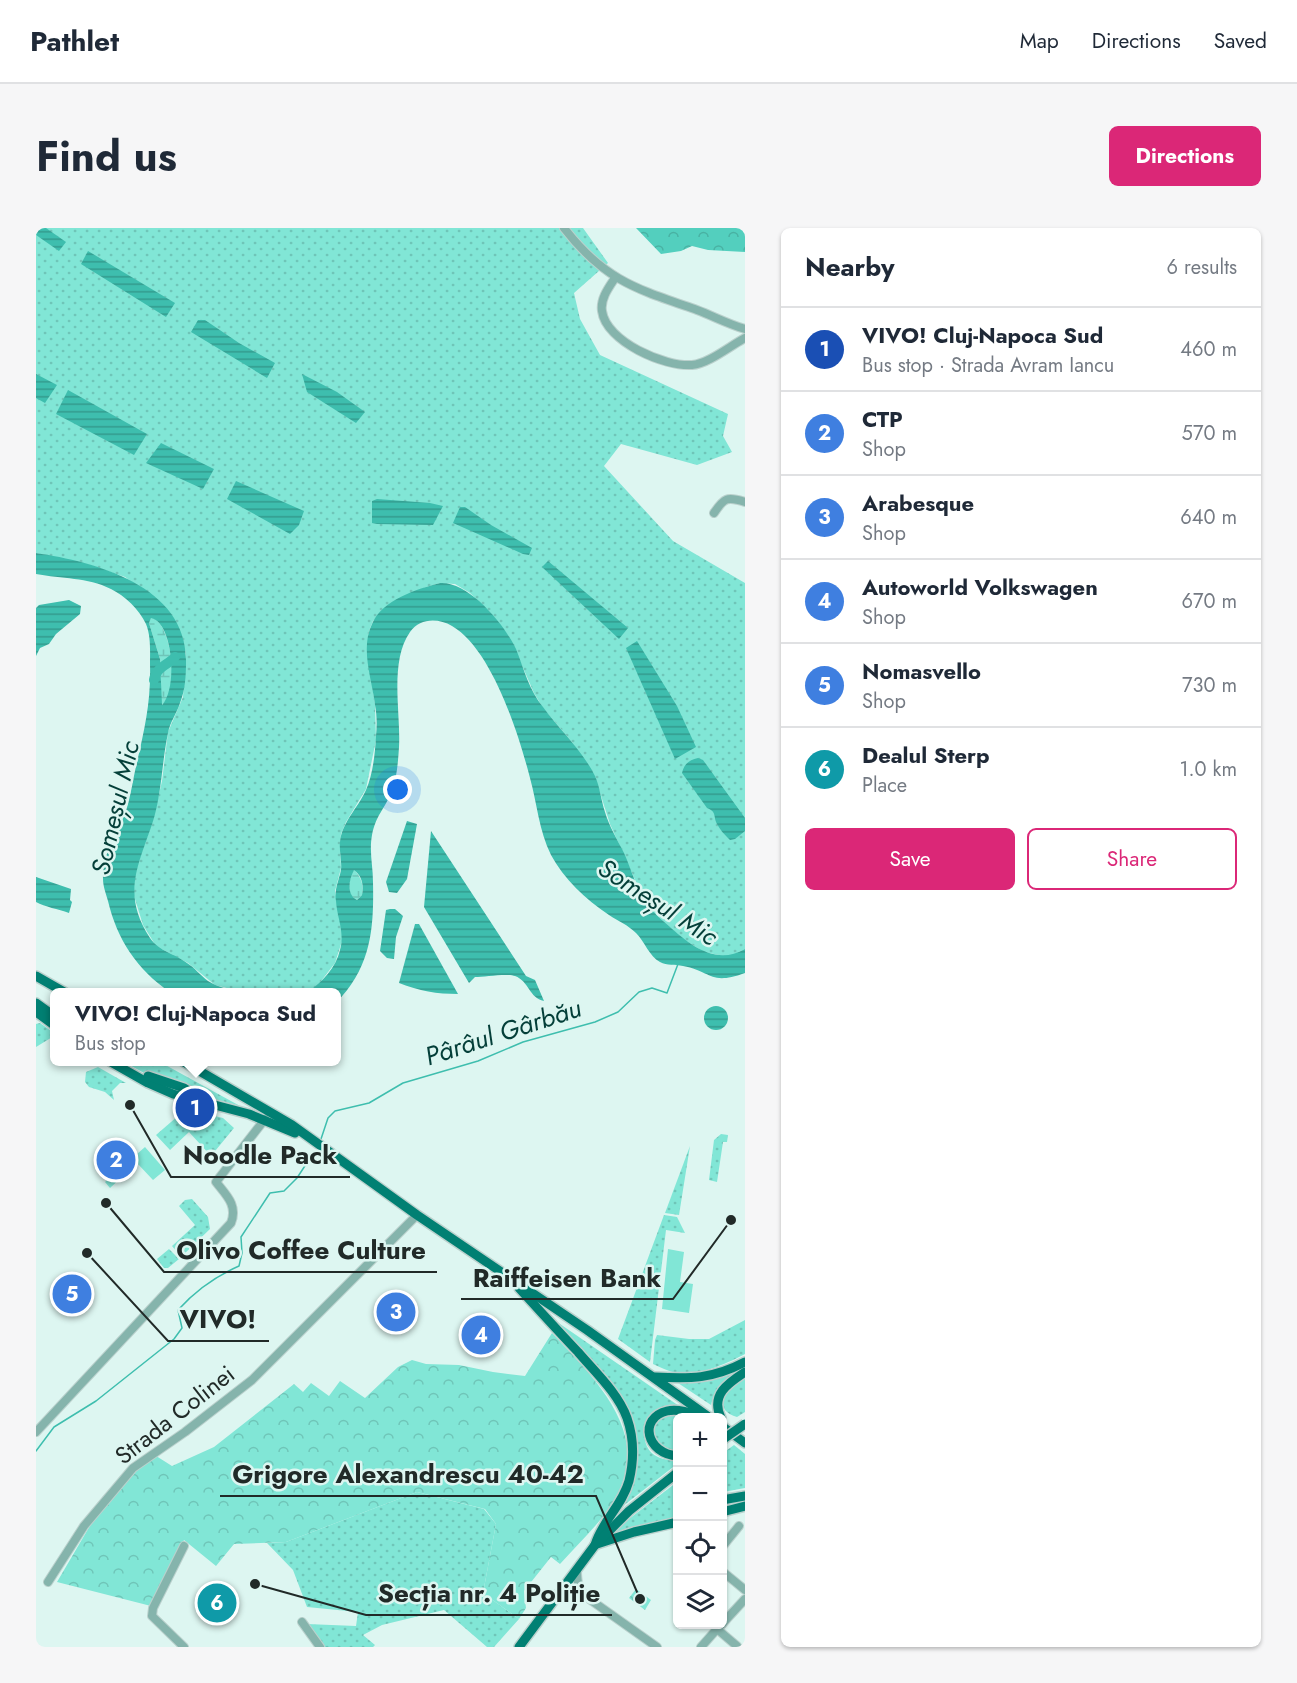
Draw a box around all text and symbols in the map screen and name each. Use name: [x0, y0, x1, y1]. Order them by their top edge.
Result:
text: Pathlet: [30, 21, 119, 62]
text: Map: [1020, 26, 1059, 56]
text: Directions: [1092, 26, 1181, 56]
text: Saved: [1214, 26, 1267, 56]
text: Find us: [36, 126, 177, 187]
button: Directions: [1109, 126, 1261, 186]
text: Nearby: [805, 248, 894, 286]
text: 6 results: [1167, 253, 1237, 282]
text: VIVO! Cluj-Napoca Sud: [862, 319, 1103, 351]
text: 1: [819, 335, 830, 364]
text: 460 m: [1180, 335, 1237, 364]
text: Bus stop · Strada Avram Iancu: [862, 351, 1114, 380]
text: CTP: [862, 403, 903, 435]
text: 2: [818, 419, 831, 448]
text: 570 m: [1182, 419, 1237, 448]
text: Shop: [862, 435, 906, 464]
text: Arabesque: [862, 487, 974, 519]
text: 3: [818, 503, 831, 532]
text: 640 m: [1180, 503, 1237, 532]
text: Shop: [862, 519, 906, 548]
text: Autoworld Volkswagen: [862, 571, 1098, 603]
text: 4: [818, 587, 831, 616]
text: 670 m: [1181, 587, 1237, 616]
text: Shop: [862, 603, 906, 632]
text: Nomasvello: [862, 655, 981, 687]
text: 5: [818, 671, 831, 700]
text: 730 m: [1182, 671, 1237, 700]
text: Shop: [862, 687, 906, 716]
water label: Someșul Mic: [81, 736, 149, 879]
text: Dealul Sterp: [862, 739, 990, 771]
text: 6: [818, 755, 831, 784]
text: 1.0 km: [1180, 755, 1237, 784]
text: Place: [862, 771, 907, 800]
your location: [383, 775, 412, 804]
button: Save: [805, 828, 1015, 890]
button: Share: [1027, 828, 1237, 890]
water label: Someșul Mic: [590, 849, 726, 956]
popup: [50, 988, 341, 1066]
water label: Pârâul Gârbău: [420, 989, 586, 1075]
text: VIVO! Cluj-Napoca Sud: [75, 997, 316, 1029]
text: Bus stop: [75, 1029, 146, 1058]
pin: 1: [176, 1086, 214, 1130]
callout: Noodle Pack: [171, 1133, 350, 1177]
text: Noodle Pack: [183, 1136, 337, 1174]
pin: 2: [96, 1138, 136, 1182]
callout: Olivo Coffee Culture: [164, 1228, 437, 1272]
text: Olivo Coffee Culture: [176, 1231, 426, 1269]
callout: Raiffeisen Bank: [461, 1255, 673, 1299]
text: Raiffeisen Bank: [473, 1259, 661, 1297]
pin: 5: [52, 1272, 92, 1316]
pin: 3: [376, 1290, 416, 1334]
callout: VIVO!: [168, 1297, 269, 1341]
text: VIVO!: [179, 1300, 256, 1338]
pin: 4: [462, 1312, 500, 1358]
street label: Strada Colinei: [107, 1357, 242, 1473]
map controls: [673, 1413, 727, 1629]
button: +: [673, 1413, 727, 1467]
callout: Grigore Alexandrescu 40-42: [220, 1452, 596, 1496]
text: Grigore Alexandrescu 40-42: [232, 1455, 584, 1493]
button: −: [673, 1467, 727, 1521]
button: locate: [673, 1521, 727, 1575]
callout: Secția nr. 4 Poliție: [366, 1571, 612, 1615]
text: Secția nr. 4 Poliție: [378, 1574, 600, 1612]
button: layers: [673, 1575, 727, 1629]
pin: 6: [198, 1580, 237, 1626]

